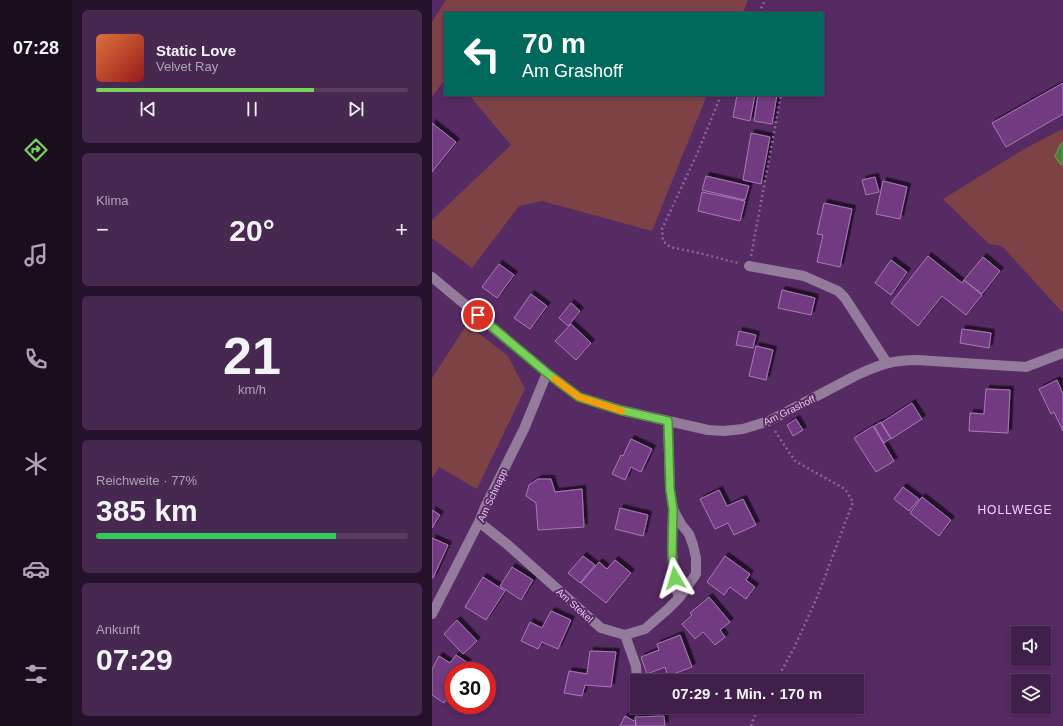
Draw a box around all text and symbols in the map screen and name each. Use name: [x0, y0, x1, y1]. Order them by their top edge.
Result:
icon: left: [456, 28, 508, 80]
text: 70 m: [522, 28, 586, 59]
text: 07:28: [13, 38, 59, 58]
text: Static Love: [156, 42, 236, 59]
text: Velvet Ray: [156, 59, 218, 74]
text: Am Grashoff: [522, 61, 623, 81]
icon: previous: [137, 98, 159, 120]
icon: pause: [241, 98, 263, 120]
icon: next: [345, 98, 367, 120]
icon: directions: [22, 136, 50, 164]
text: Klima: [96, 193, 129, 208]
text: 20°: [229, 214, 275, 247]
text: −: [96, 217, 109, 242]
text: +: [395, 217, 408, 242]
icon: music: [22, 241, 50, 269]
pin: [461, 298, 495, 332]
icon: arrive: [467, 304, 489, 326]
text: 21: [223, 327, 281, 385]
icon: phone: [22, 345, 50, 373]
text: km/h: [238, 382, 266, 397]
street label: Am Grashoff: [762, 393, 817, 428]
icon: climate: [22, 450, 50, 478]
street label: Am Schnapp: [475, 467, 510, 523]
text: Reichweite · 77%: [96, 473, 197, 488]
text: 385 km: [96, 494, 198, 527]
district label: HOLLWEGE: [977, 503, 1053, 517]
icon: car: [22, 555, 50, 583]
position arrow: [654, 557, 696, 599]
street label: Am Stekel: [554, 586, 595, 625]
text: Ankunft: [96, 622, 140, 637]
map controls: [1011, 626, 1051, 714]
button: sound: [1011, 626, 1051, 666]
text: 07:29: [96, 643, 173, 676]
icon: filters: [22, 660, 50, 688]
speed limit sign: 30: [444, 662, 496, 714]
button: layers: [1011, 674, 1051, 714]
text: 07:29 · 1 Min. · 170 m: [672, 685, 822, 702]

